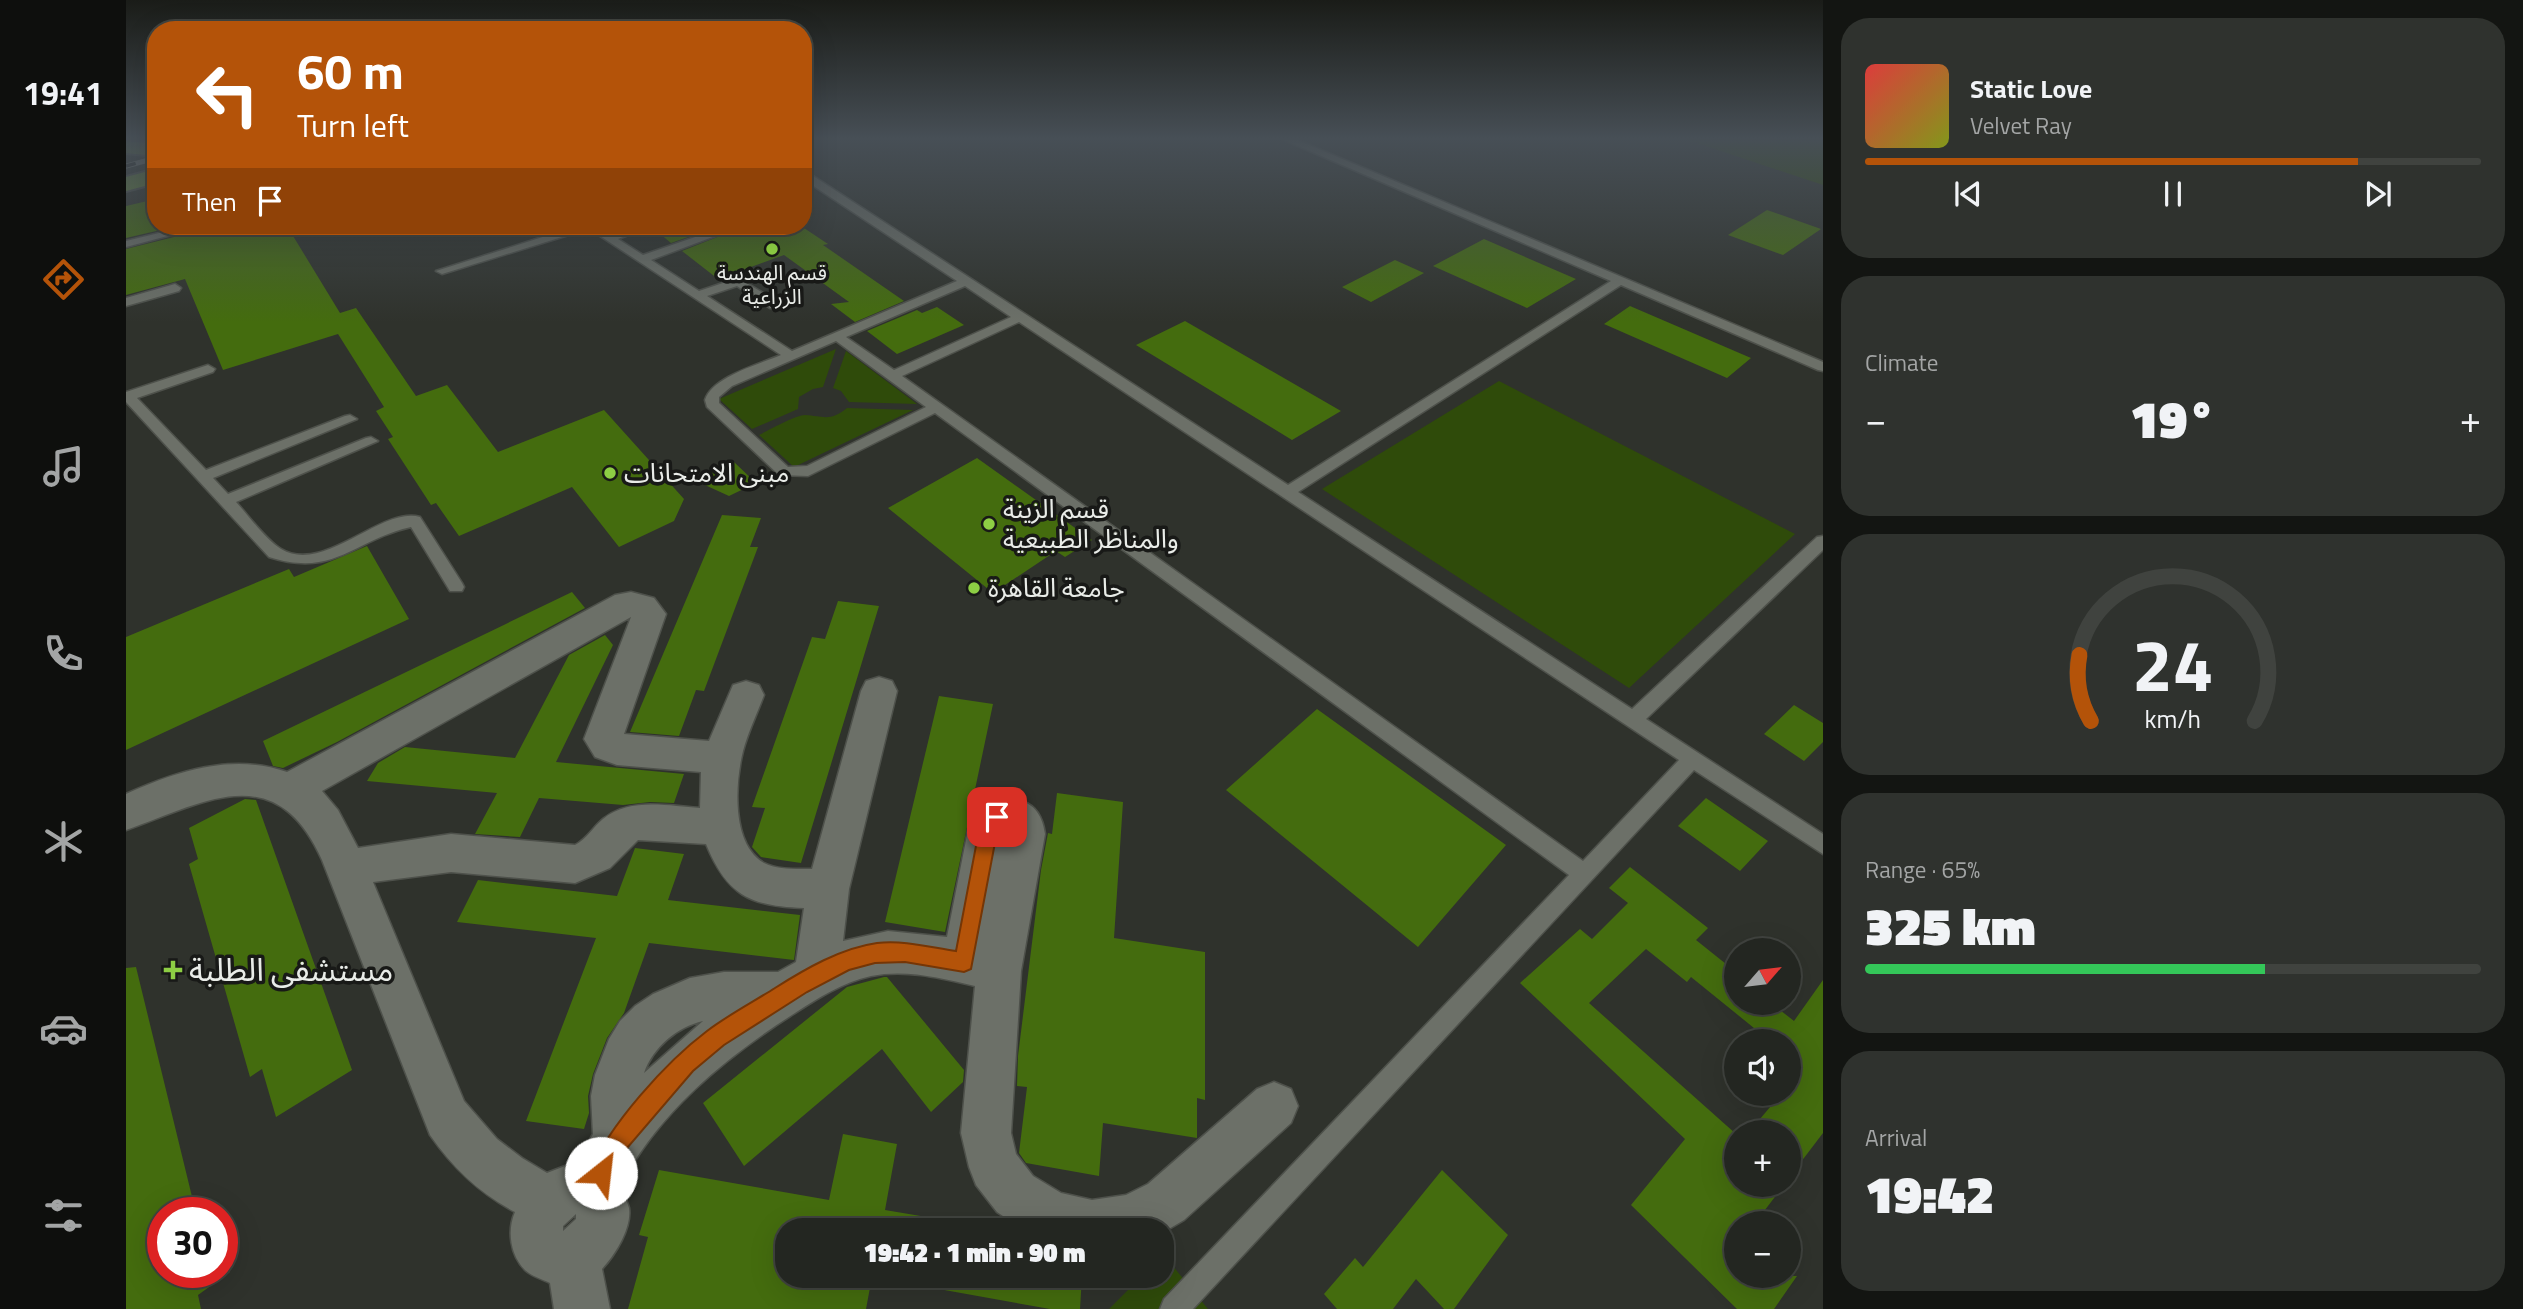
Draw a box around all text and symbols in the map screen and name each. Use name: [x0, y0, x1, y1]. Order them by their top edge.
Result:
text: 60 m: [297, 33, 404, 108]
icon: left: [182, 49, 273, 140]
text: 19:41: [23, 69, 103, 117]
text: Static Love: [1970, 69, 2092, 108]
text: Turn left: [297, 101, 409, 149]
text: Velvet Ray: [1970, 108, 2072, 143]
icon: previous: [1949, 175, 1987, 213]
icon: pause: [2154, 175, 2192, 213]
icon: next: [2359, 175, 2397, 213]
text: Then: [182, 182, 237, 221]
icon: arrive: [251, 182, 289, 220]
marker: قسم الهندسة الزراعية: [764, 241, 780, 257]
icon: directions: [39, 255, 88, 304]
place label: قسم الهندسة الزراعية: [717, 256, 827, 312]
text: Climate: [1865, 345, 1938, 380]
text: 19°: [2130, 379, 2216, 458]
text: −: [1865, 390, 1886, 448]
text: +: [2460, 390, 2481, 448]
icon: music: [39, 442, 88, 491]
place label: مبنى الامتحانات: [624, 453, 790, 492]
marker: مبنى الامتحانات: [602, 465, 618, 481]
place label: قسم الزينة والمناظر الطبيعية: [1003, 489, 1179, 558]
marker: قسم الزينة والمناظر الطبيعية: [981, 516, 997, 532]
place label: جامعة القاهرة: [988, 568, 1125, 607]
marker: جامعة القاهرة: [966, 580, 982, 596]
text: 24: [2132, 609, 2214, 719]
icon: phone: [39, 629, 88, 678]
text: km/h: [2145, 699, 2201, 737]
pin: [967, 787, 1027, 847]
icon: arrive: [978, 798, 1016, 836]
icon: climate: [39, 817, 88, 866]
text: Range · 65%: [1865, 852, 1980, 887]
text: 325 km: [1865, 886, 2036, 965]
north arrow: [1724, 938, 1801, 1015]
map controls: [1724, 938, 1801, 1288]
place label: مستشفى الطلبة: [189, 945, 393, 993]
marker: مستشفى الطلبة: [163, 960, 183, 980]
icon: car: [39, 1004, 88, 1053]
button: sound: [1724, 1029, 1801, 1106]
button: +: [1724, 1120, 1801, 1197]
text: Arrival: [1865, 1120, 1927, 1155]
position arrow: [564, 1136, 638, 1210]
text: 19:42: [1865, 1154, 1994, 1233]
icon: filters: [39, 1191, 88, 1240]
speed limit sign: 30: [147, 1197, 238, 1288]
button: −: [1724, 1211, 1801, 1288]
text: 19:42 · 1 min · 90 m: [864, 1233, 1086, 1272]

